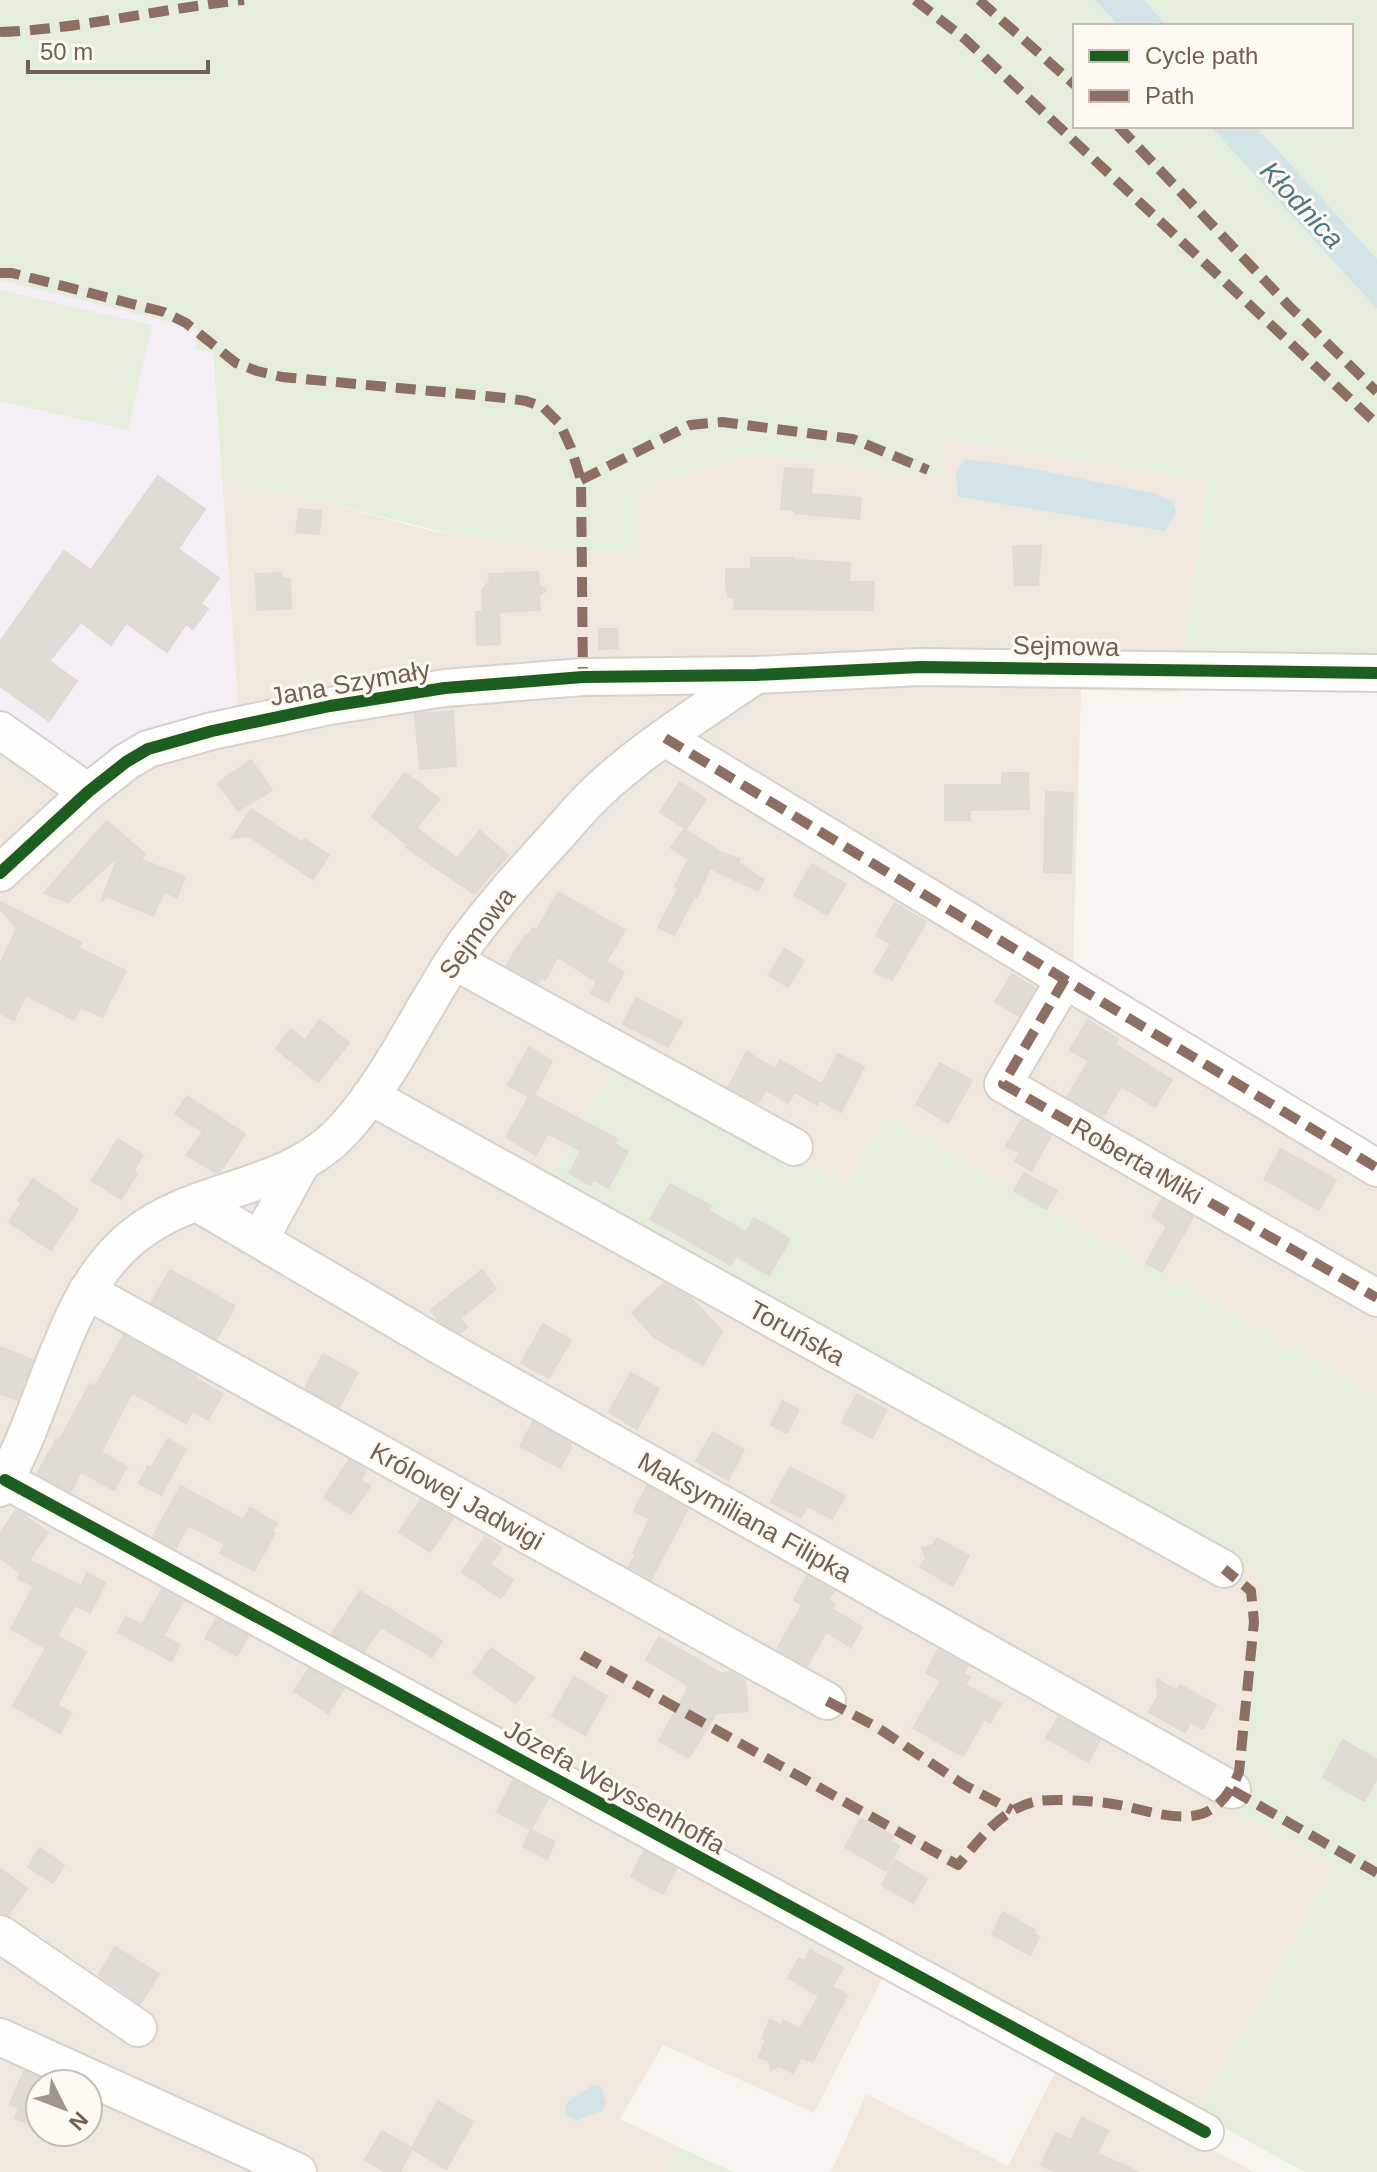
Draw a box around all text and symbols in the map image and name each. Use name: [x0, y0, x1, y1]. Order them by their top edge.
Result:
scale bar: [28, 24, 208, 74]
legend: [1073, 24, 1353, 128]
text: 50 m: [40, 38, 93, 65]
text: Cycle path: [1145, 42, 1258, 69]
text: Path: [1145, 82, 1194, 109]
water label: Kłodnica: [1254, 155, 1350, 255]
street label: Sejmowa: [1012, 630, 1120, 662]
street label: Jana Szymały: [268, 654, 432, 712]
street label: Sejmowa: [433, 881, 521, 985]
street label: Roberta Miki: [1066, 1112, 1208, 1210]
street label: Toruńska: [744, 1294, 851, 1372]
street label: Królowej Jadwigi: [365, 1436, 549, 1556]
street label: Maksymiliana Filipka: [633, 1446, 858, 1589]
street label: Józefa Weyssenhoffa: [499, 1714, 731, 1860]
north arrow: [24, 2068, 104, 2148]
text: N: [64, 2107, 93, 2135]

